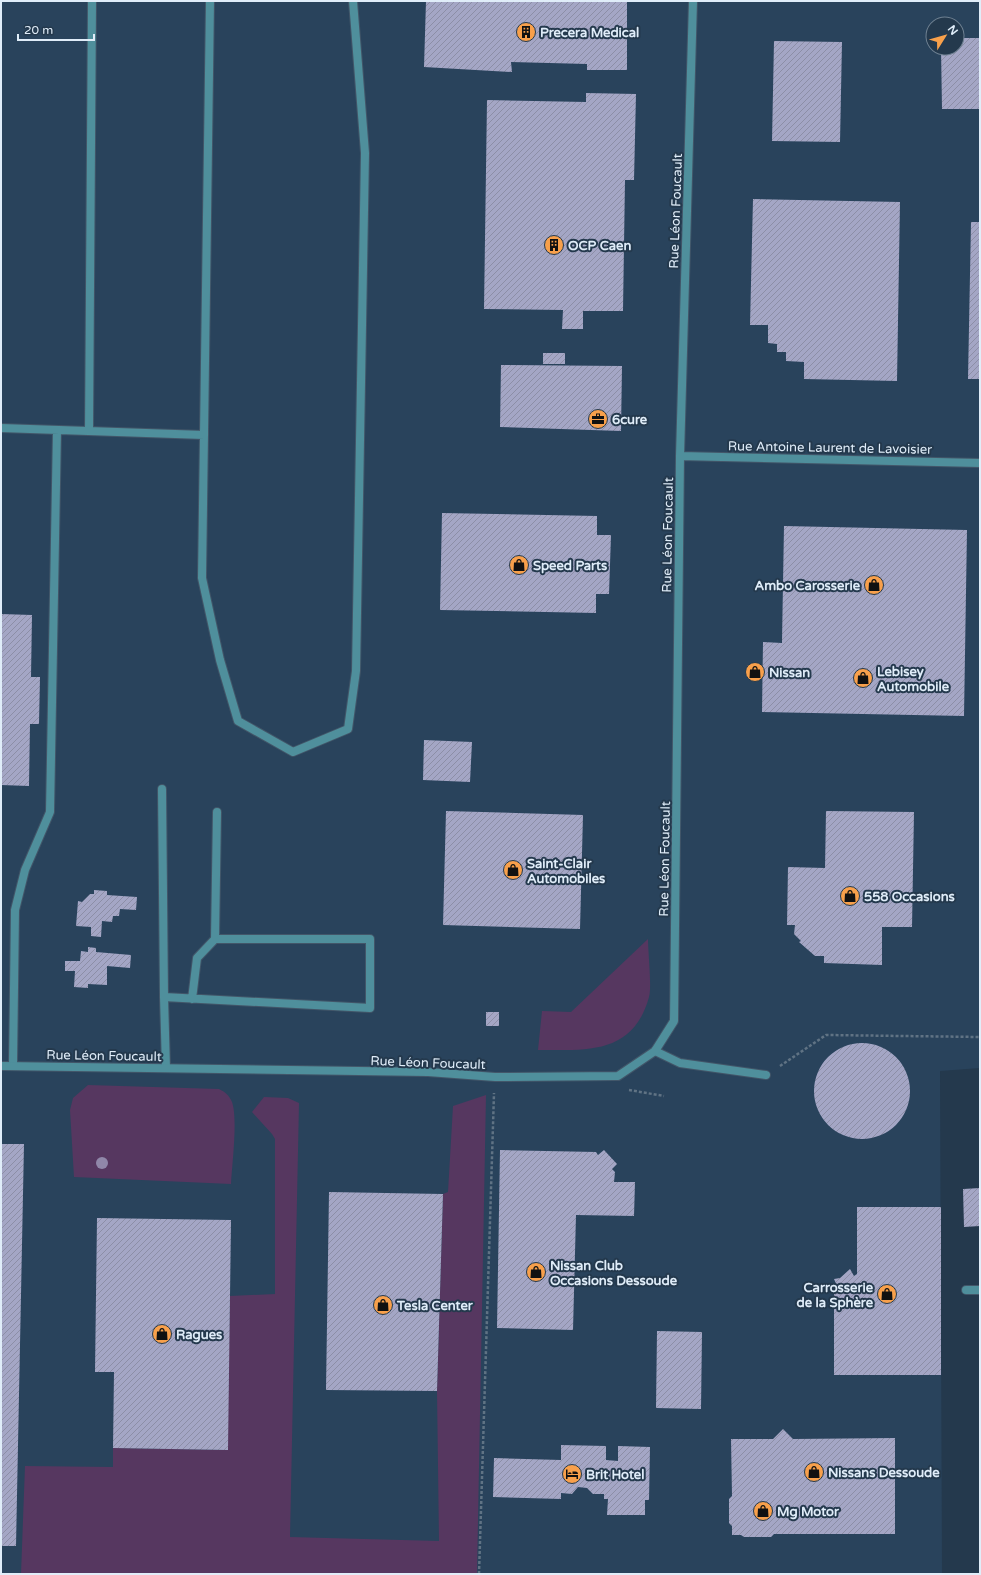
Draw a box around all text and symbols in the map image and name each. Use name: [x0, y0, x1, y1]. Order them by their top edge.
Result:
scale bar: [18, 16, 94, 42]
north arrow: [925, 16, 965, 56]
building icon: Precera Medical: [515, 21, 537, 43]
text: 20 m: [24, 23, 53, 37]
text: N: [945, 23, 960, 38]
place label: Precera Medical: [540, 25, 639, 41]
street label: Rue Léon Foucault: [666, 153, 686, 269]
building icon: OCP Caen: [543, 234, 565, 256]
place label: OCP Caen: [568, 238, 631, 254]
office icon: 6cure: [587, 408, 609, 430]
place label: 6cure: [612, 412, 648, 428]
street label: Rue Antoine Laurent de Lavoisier: [728, 438, 932, 458]
street label: Rue Léon Foucault: [659, 477, 677, 593]
shop icon: Speed Parts: [508, 554, 530, 576]
place label: Speed Parts: [533, 558, 607, 574]
shop icon: Ambo Carosserie: [863, 574, 885, 596]
place label: Ambo Carosserie: [755, 578, 861, 594]
shop icon: Nissan: [744, 661, 766, 683]
place label: Lebisey Automobile: [877, 664, 950, 695]
place label: Nissan: [769, 665, 810, 681]
shop icon: Lebisey Automobile: [852, 667, 874, 689]
street label: Rue Léon Foucault: [656, 801, 674, 917]
place label: Saint-Clair Automobiles: [527, 856, 605, 887]
shop icon: Saint-Clair Automobiles: [502, 859, 524, 881]
shop icon: 558 Occasions: [839, 885, 861, 907]
place label: 558 Occasions: [864, 889, 955, 905]
street label: Rue Léon Foucault: [46, 1047, 162, 1065]
street label: Rue Léon Foucault: [370, 1053, 486, 1073]
place label: Nissan Club Occasions Dessoude: [550, 1258, 678, 1289]
shop icon: Nissan Club Occasions Dessoude: [525, 1261, 547, 1283]
place label: Carrosserie de la Sphère: [797, 1280, 874, 1311]
shop icon: Carrosserie de la Sphère: [876, 1283, 898, 1305]
shop icon: Tesla Center: [372, 1294, 394, 1316]
place label: Tesla Center: [396, 1298, 474, 1314]
shop icon: Ragues: [151, 1323, 173, 1345]
place label: Ragues: [176, 1327, 222, 1343]
shop icon: Nissans Dessoude: [803, 1461, 825, 1483]
hotel icon: Brit Hotel: [561, 1463, 583, 1485]
place label: Nissans Dessoude: [828, 1465, 940, 1481]
place label: Brit Hotel: [586, 1467, 644, 1483]
shop icon: Mg Motor: [752, 1500, 774, 1522]
place label: Mg Motor: [777, 1504, 840, 1520]

